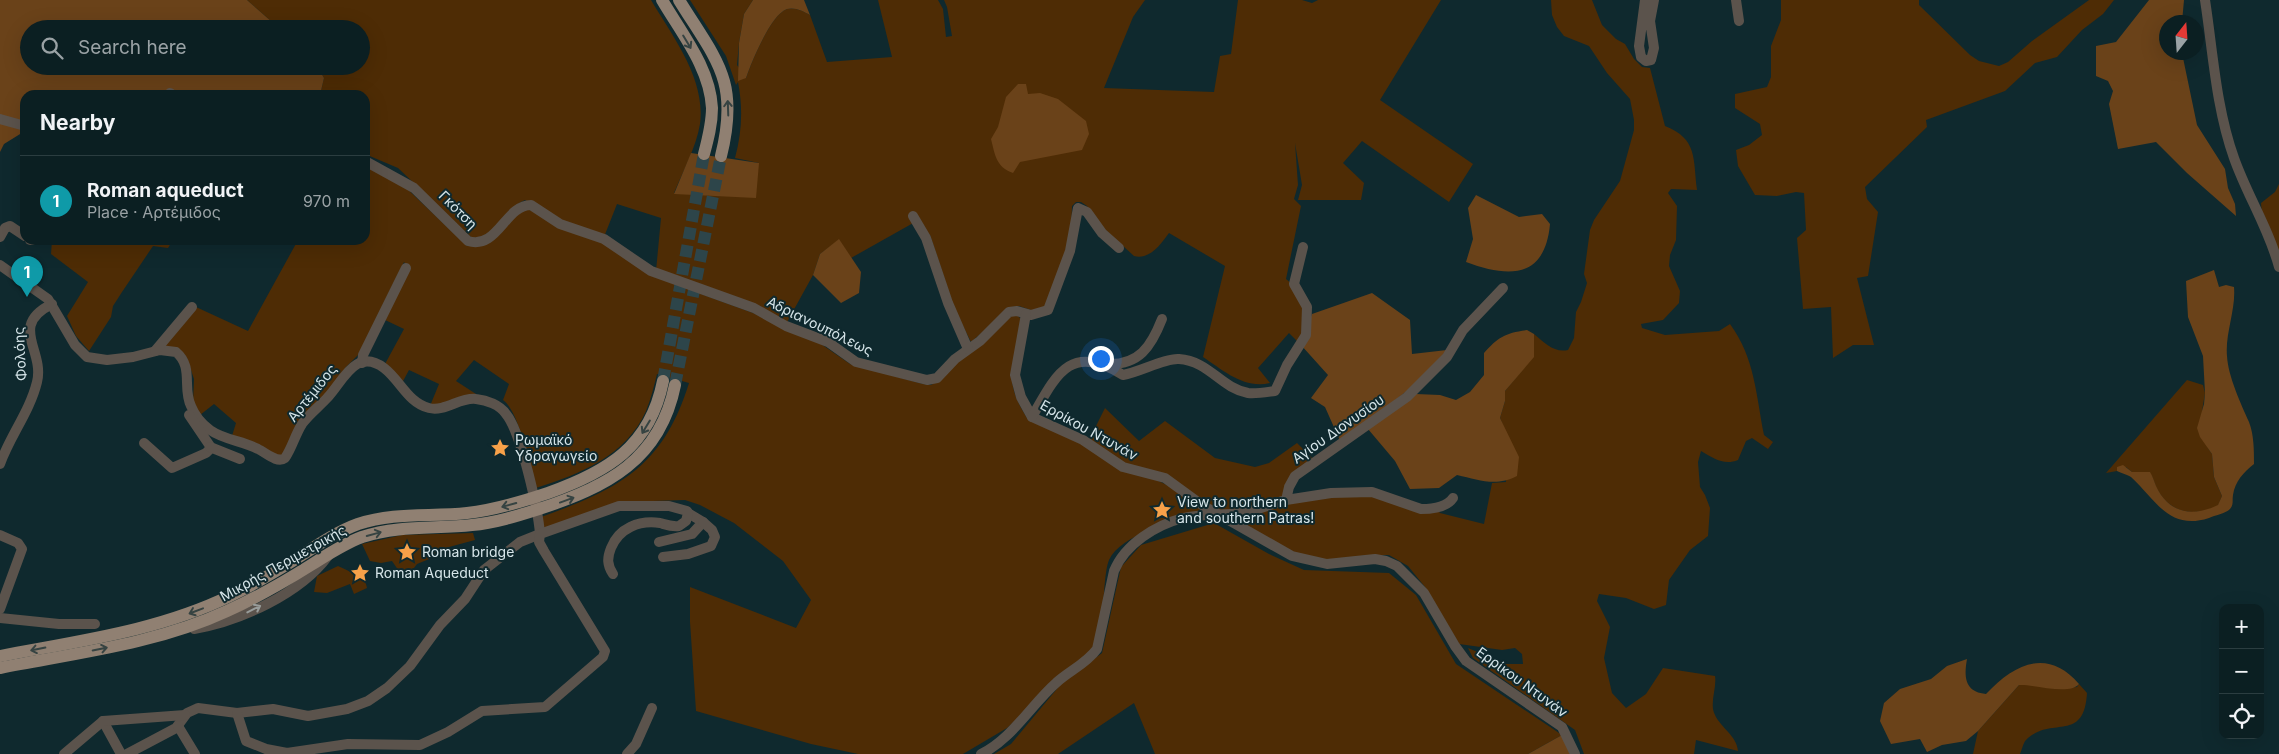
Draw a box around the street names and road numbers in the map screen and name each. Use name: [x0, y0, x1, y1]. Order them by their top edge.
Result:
street label: Γκότση: [436, 187, 481, 232]
street label: Αδριανουπόλεως: [764, 292, 876, 359]
street label: Φολόης: [10, 326, 29, 382]
street label: Αρτέμιδος: [283, 361, 340, 425]
street label: Αγίου Διονυσίου: [1288, 390, 1387, 467]
street label: Ερρίκου Ντυνάν: [1038, 396, 1141, 463]
street label: Μικρής Περιμετρικής: [217, 521, 349, 604]
street label: Ερρίκου Ντυνάν: [1473, 643, 1571, 720]

